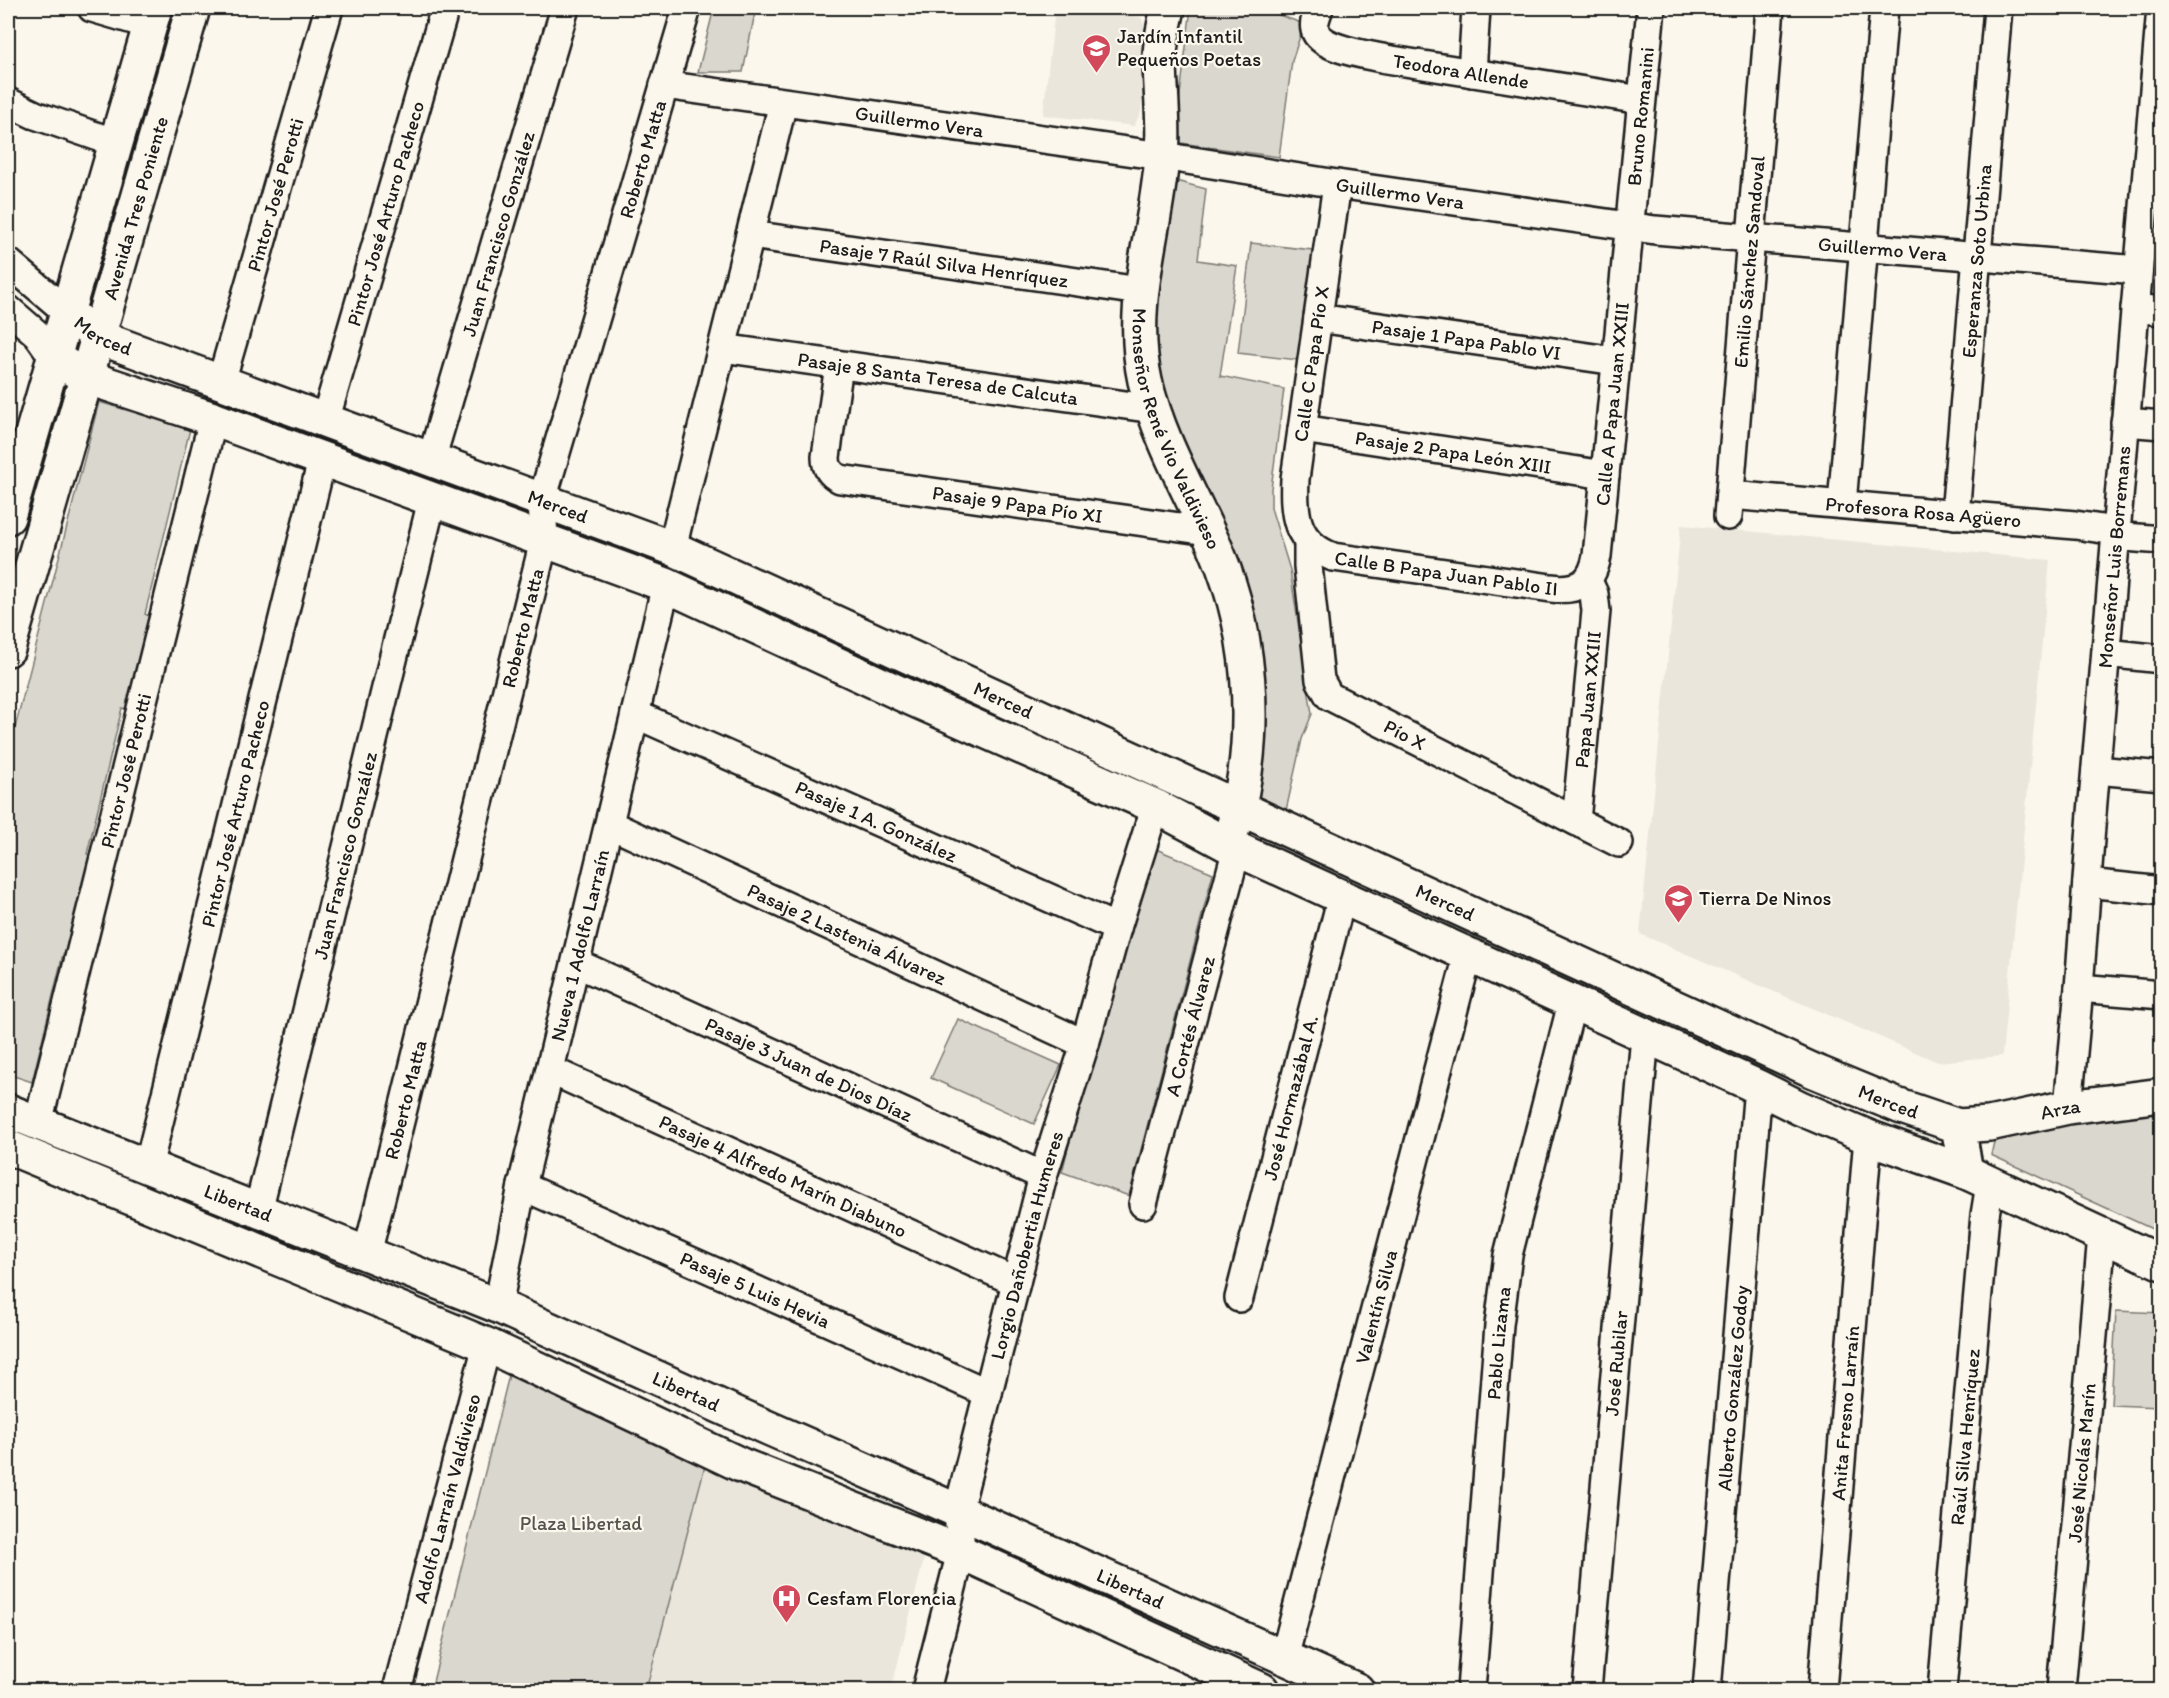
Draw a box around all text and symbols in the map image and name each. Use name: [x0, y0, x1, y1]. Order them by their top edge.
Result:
place label: Jardín Infantil Pequeños Poetas: [1117, 24, 1261, 71]
school or university icon: Jardín Infantil Pequeños Poetas: [1080, 32, 1112, 74]
street label: Bruno Romanini: [1622, 46, 1659, 187]
street label: Teodora Allende: [1391, 48, 1531, 94]
street label: Roberto Matta: [614, 97, 671, 221]
street label: Pintor José Arturo Pacheco: [341, 98, 429, 329]
street label: Guillermo Vera: [854, 100, 986, 143]
street label: Avenida Tres Poniente: [97, 114, 173, 302]
street label: Pintor José Perotti: [242, 115, 309, 274]
street label: Juan Francisco González: [456, 128, 540, 339]
street label: Emilio Sánchez Sandoval: [1728, 154, 1770, 369]
street label: Esperanza Soto Urbina: [1956, 162, 1997, 359]
street label: Guillermo Vera: [1334, 172, 1467, 214]
street label: Guillermo Vera: [1817, 232, 1949, 266]
street label: Pasaje 7 Raúl Silva Henríquez: [818, 233, 1071, 293]
street label: Calle C Papa Pío X: [1288, 285, 1334, 443]
street label: Calle A Papa Juan XXIII: [1590, 301, 1634, 507]
street label: Monseñor René Vio Valdivieso: [1128, 308, 1226, 553]
street label: Merced: [69, 311, 136, 361]
street label: Pasaje 1 Papa Pablo VI: [1370, 314, 1563, 365]
street label: Pasaje 8 Santa Teresa de Calcuta: [796, 347, 1080, 410]
street label: Pasaje 2 Papa León XIII: [1353, 425, 1553, 479]
street label: Monseñor Luis Borremans: [2092, 445, 2135, 669]
street label: Pasaje 9 Papa Pío XI: [931, 480, 1104, 528]
street label: Merced: [524, 484, 592, 528]
street label: Profesora Rosa Agüero: [1824, 491, 2022, 532]
street label: Calle B Papa Juan Pablo II: [1333, 545, 1559, 601]
street label: Roberto Matta: [496, 566, 549, 690]
street label: Papa Juan XXIII: [1569, 630, 1606, 769]
street label: Merced: [970, 676, 1037, 724]
street label: Pintor José Perotti: [95, 691, 156, 851]
street label: Pintor José Arturo Pacheco: [195, 697, 275, 930]
street label: Pío X: [1380, 714, 1430, 755]
street label: Juan Francisco González: [308, 749, 382, 962]
street label: Pasaje 1 A. González: [792, 775, 962, 868]
street label: Nueva 1 Adolfo Larraín: [545, 847, 614, 1044]
street label: Pasaje 2 Lastenia Álvarez: [744, 878, 951, 990]
street label: Merced: [1412, 878, 1479, 926]
school or university icon: Tierra De Ninos: [1662, 882, 1694, 924]
place label: Tierra De Ninos: [1699, 886, 1832, 910]
street label: A Cortés Álvarez: [1160, 953, 1220, 1099]
street label: Pasaje 3 Juan de Dios Díaz: [702, 1012, 917, 1127]
street label: José Hormazábal A.: [1258, 1012, 1323, 1183]
street label: Roberto Matta: [379, 1037, 432, 1162]
street label: Merced: [1855, 1079, 1922, 1124]
street label: Arza: [2038, 1093, 2082, 1125]
street label: Pasaje 4 Alfredo Marín Diabuno: [655, 1109, 911, 1243]
street label: Lorgio Dañobertia Humeres: [985, 1128, 1069, 1362]
street label: Libertad: [201, 1178, 276, 1227]
street label: Pasaje 5 Luis Hevia: [676, 1246, 834, 1333]
street label: Valentín Silva: [1350, 1247, 1402, 1366]
street label: Alberto González Godoy: [1712, 1284, 1753, 1492]
street label: Pablo Lizama: [1481, 1285, 1516, 1401]
street label: José Rubilar: [1599, 1310, 1633, 1417]
street label: Anita Fresno Larraín: [1826, 1324, 1864, 1501]
street label: Raúl Silva Henríquez: [1945, 1347, 1985, 1526]
street label: Libertad: [649, 1365, 724, 1417]
street label: José Nicolás Marín: [2062, 1382, 2101, 1544]
street label: Adolfo Larraín Valdivieso: [408, 1391, 486, 1606]
park label: Plaza Libertad: [520, 1511, 642, 1535]
street label: Libertad: [1093, 1563, 1168, 1614]
hospital icon: Cesfam Florencia: [770, 1582, 802, 1624]
place label: Cesfam Florencia: [807, 1586, 957, 1610]

